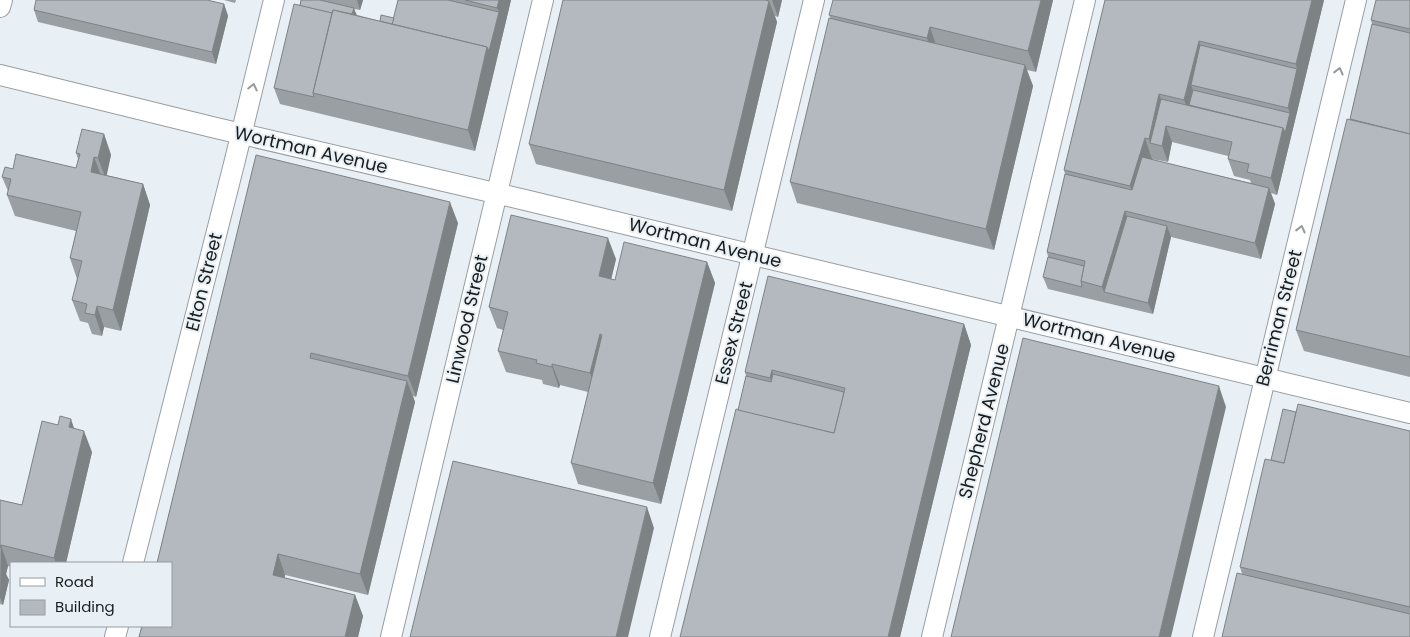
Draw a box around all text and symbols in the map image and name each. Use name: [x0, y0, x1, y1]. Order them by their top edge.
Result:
one-way arrow: [1333, 67, 1344, 76]
one-way arrow: [247, 82, 258, 91]
street label: Wortman Avenue: [232, 120, 390, 179]
street label: Wortman Avenue: [626, 211, 784, 274]
one-way arrow: [1295, 225, 1306, 234]
street label: Elton Street: [179, 230, 228, 334]
street label: Berriman Street: [1249, 247, 1308, 389]
street label: Linwood Street: [440, 252, 493, 386]
street label: Essex Street: [709, 279, 758, 387]
street label: Wortman Avenue: [1020, 306, 1178, 369]
street label: Shepherd Avenue: [952, 341, 1015, 501]
legend: [10, 562, 172, 627]
text: Road: [55, 571, 94, 592]
text: Building: [55, 596, 115, 617]

